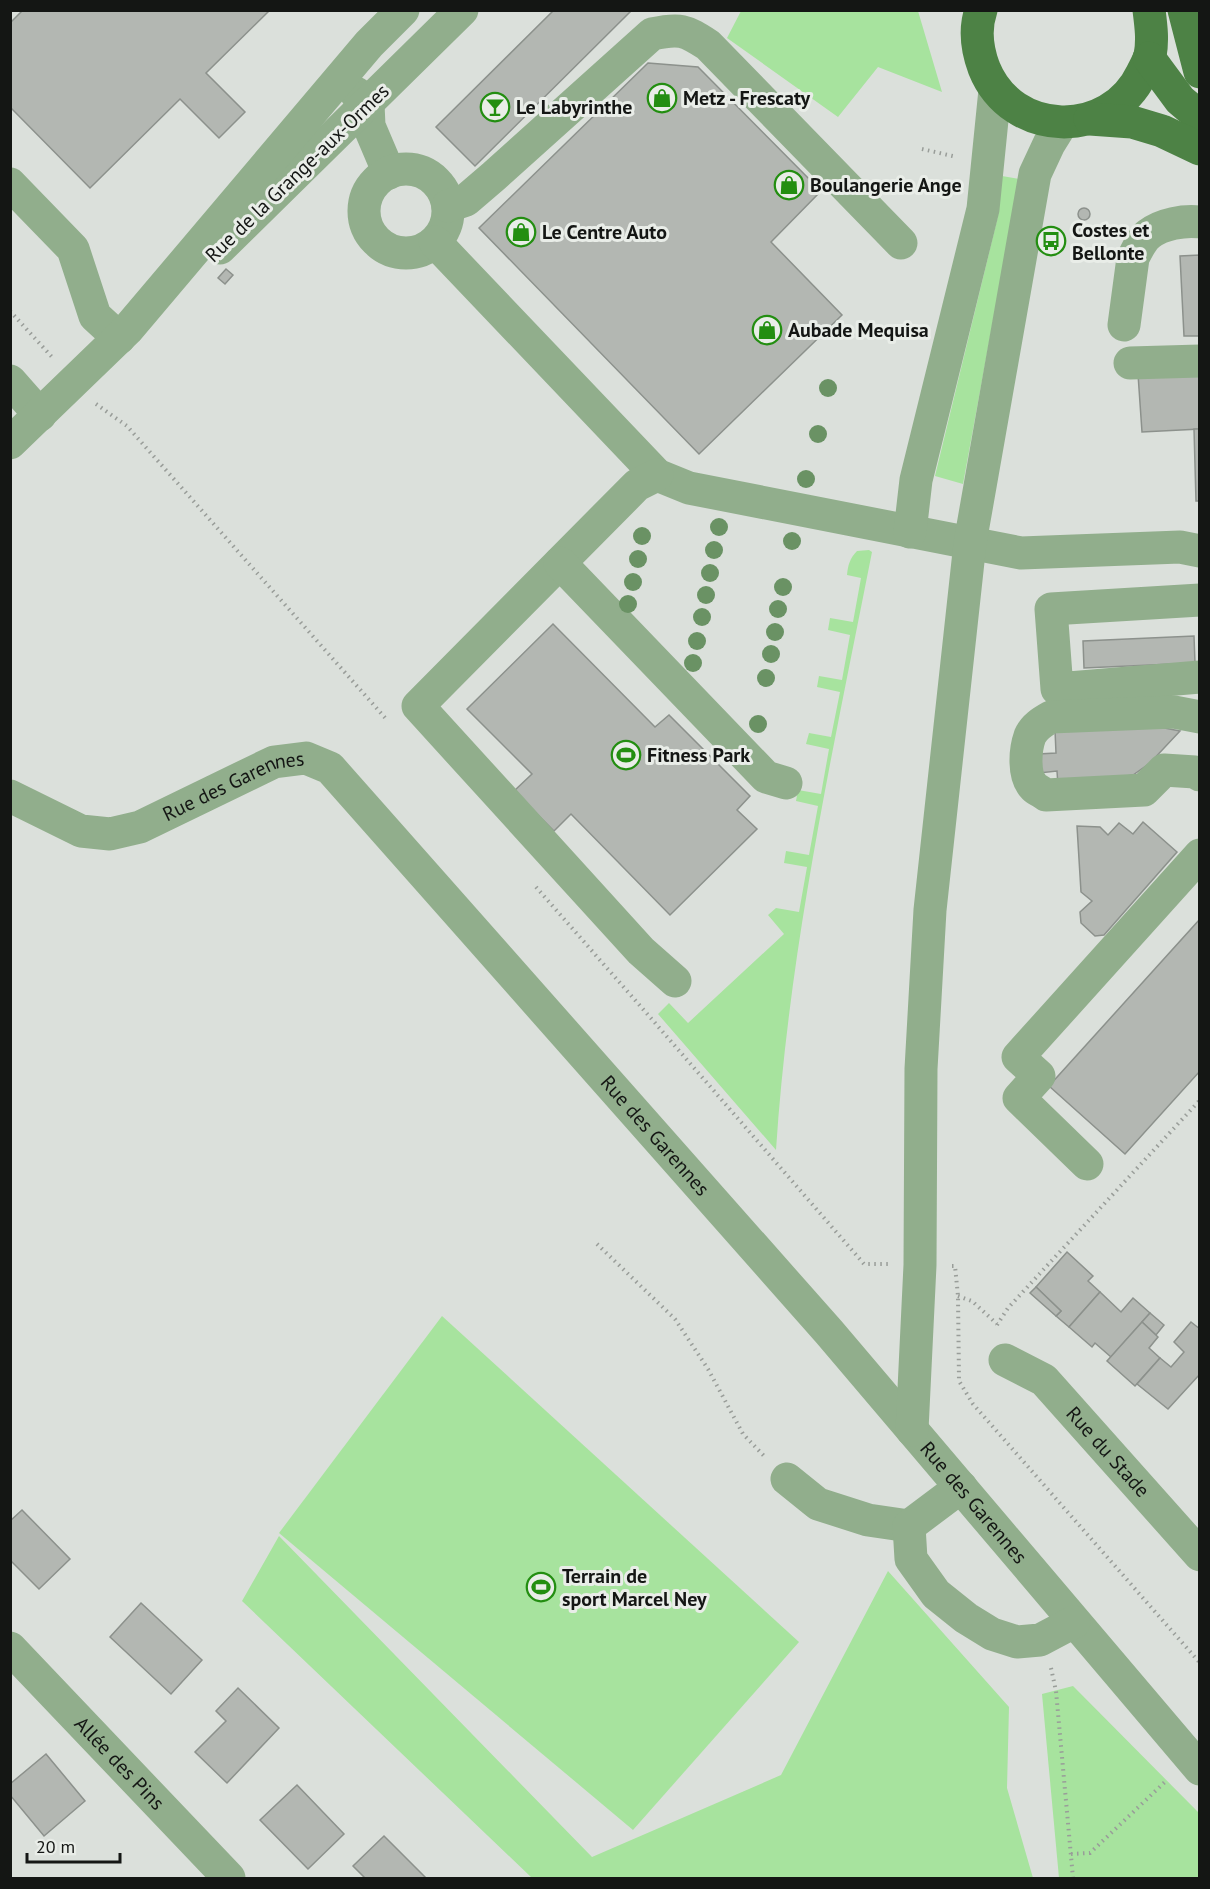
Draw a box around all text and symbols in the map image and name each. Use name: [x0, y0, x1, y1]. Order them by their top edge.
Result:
street label: Rue de la Grange-aux-Ormes: [200, 78, 394, 268]
shop icon: Metz - Frescaty: [646, 82, 678, 114]
place label: Metz - Frescaty: [683, 85, 810, 111]
bar icon: Le Labyrinthe: [479, 91, 511, 123]
place label: Le Labyrinthe: [516, 94, 632, 120]
shop icon: Boulangerie Ange: [773, 169, 805, 201]
place label: Boulangerie Ange: [810, 172, 962, 198]
shop icon: Le Centre Auto: [505, 216, 537, 248]
place label: Costes et Bellonte: [1072, 217, 1149, 266]
place label: Le Centre Auto: [542, 219, 667, 245]
bus stop icon: Costes et Bellonte: [1035, 225, 1067, 257]
shop icon: Aubade Mequisa: [751, 314, 783, 346]
place label: Aubade Mequisa: [788, 317, 929, 343]
sports icon: Fitness Park: [610, 739, 642, 771]
place label: Fitness Park: [647, 742, 750, 768]
street label: Rue des Garennes: [158, 745, 306, 827]
street label: Rue des Garennes: [595, 1070, 715, 1201]
street label: Rue du Stade: [1061, 1401, 1155, 1503]
street label: Rue des Garennes: [915, 1436, 1033, 1569]
place label: Terrain de sport Marcel Ney: [562, 1563, 707, 1612]
sports icon: Terrain de sport Marcel Ney: [525, 1571, 557, 1603]
street label: Allée des Pins: [69, 1711, 170, 1815]
scale bar: [27, 1826, 120, 1864]
text: 20 m: [36, 1835, 75, 1858]

